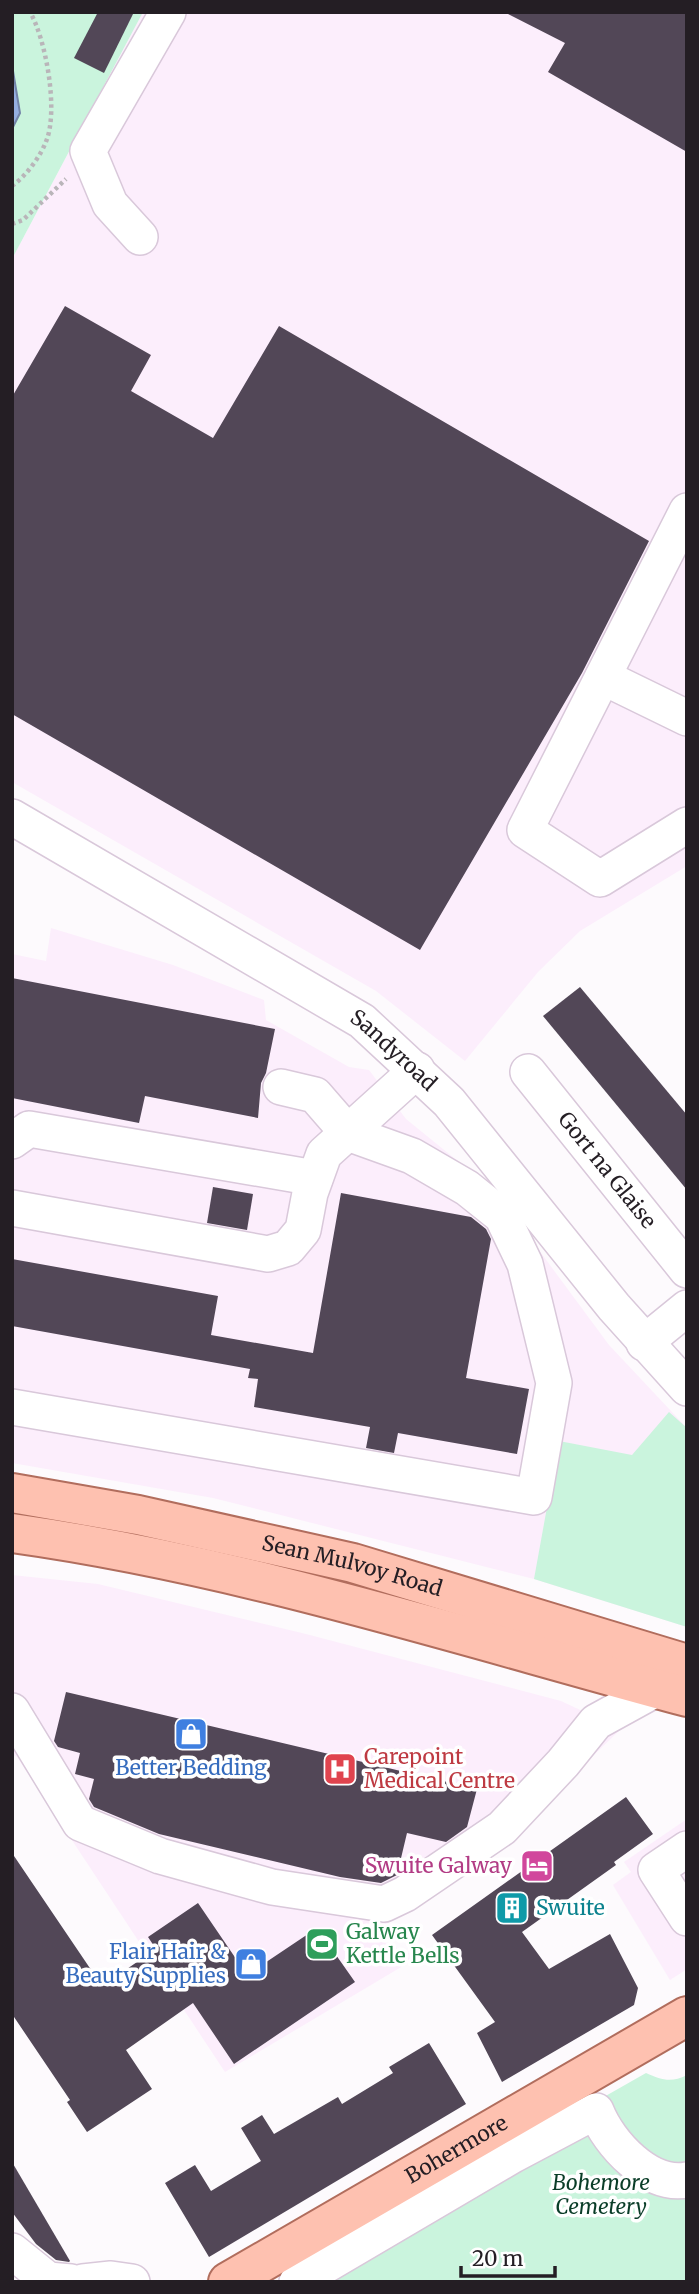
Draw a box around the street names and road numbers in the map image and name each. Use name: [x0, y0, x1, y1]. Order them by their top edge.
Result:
street label: Sandyroad: [346, 1003, 443, 1097]
street label: Gort na Glaise: [552, 1106, 662, 1234]
street label: Sean Mulvoy Road: [259, 1529, 446, 1602]
street label: Bohermore: [400, 2109, 512, 2189]

